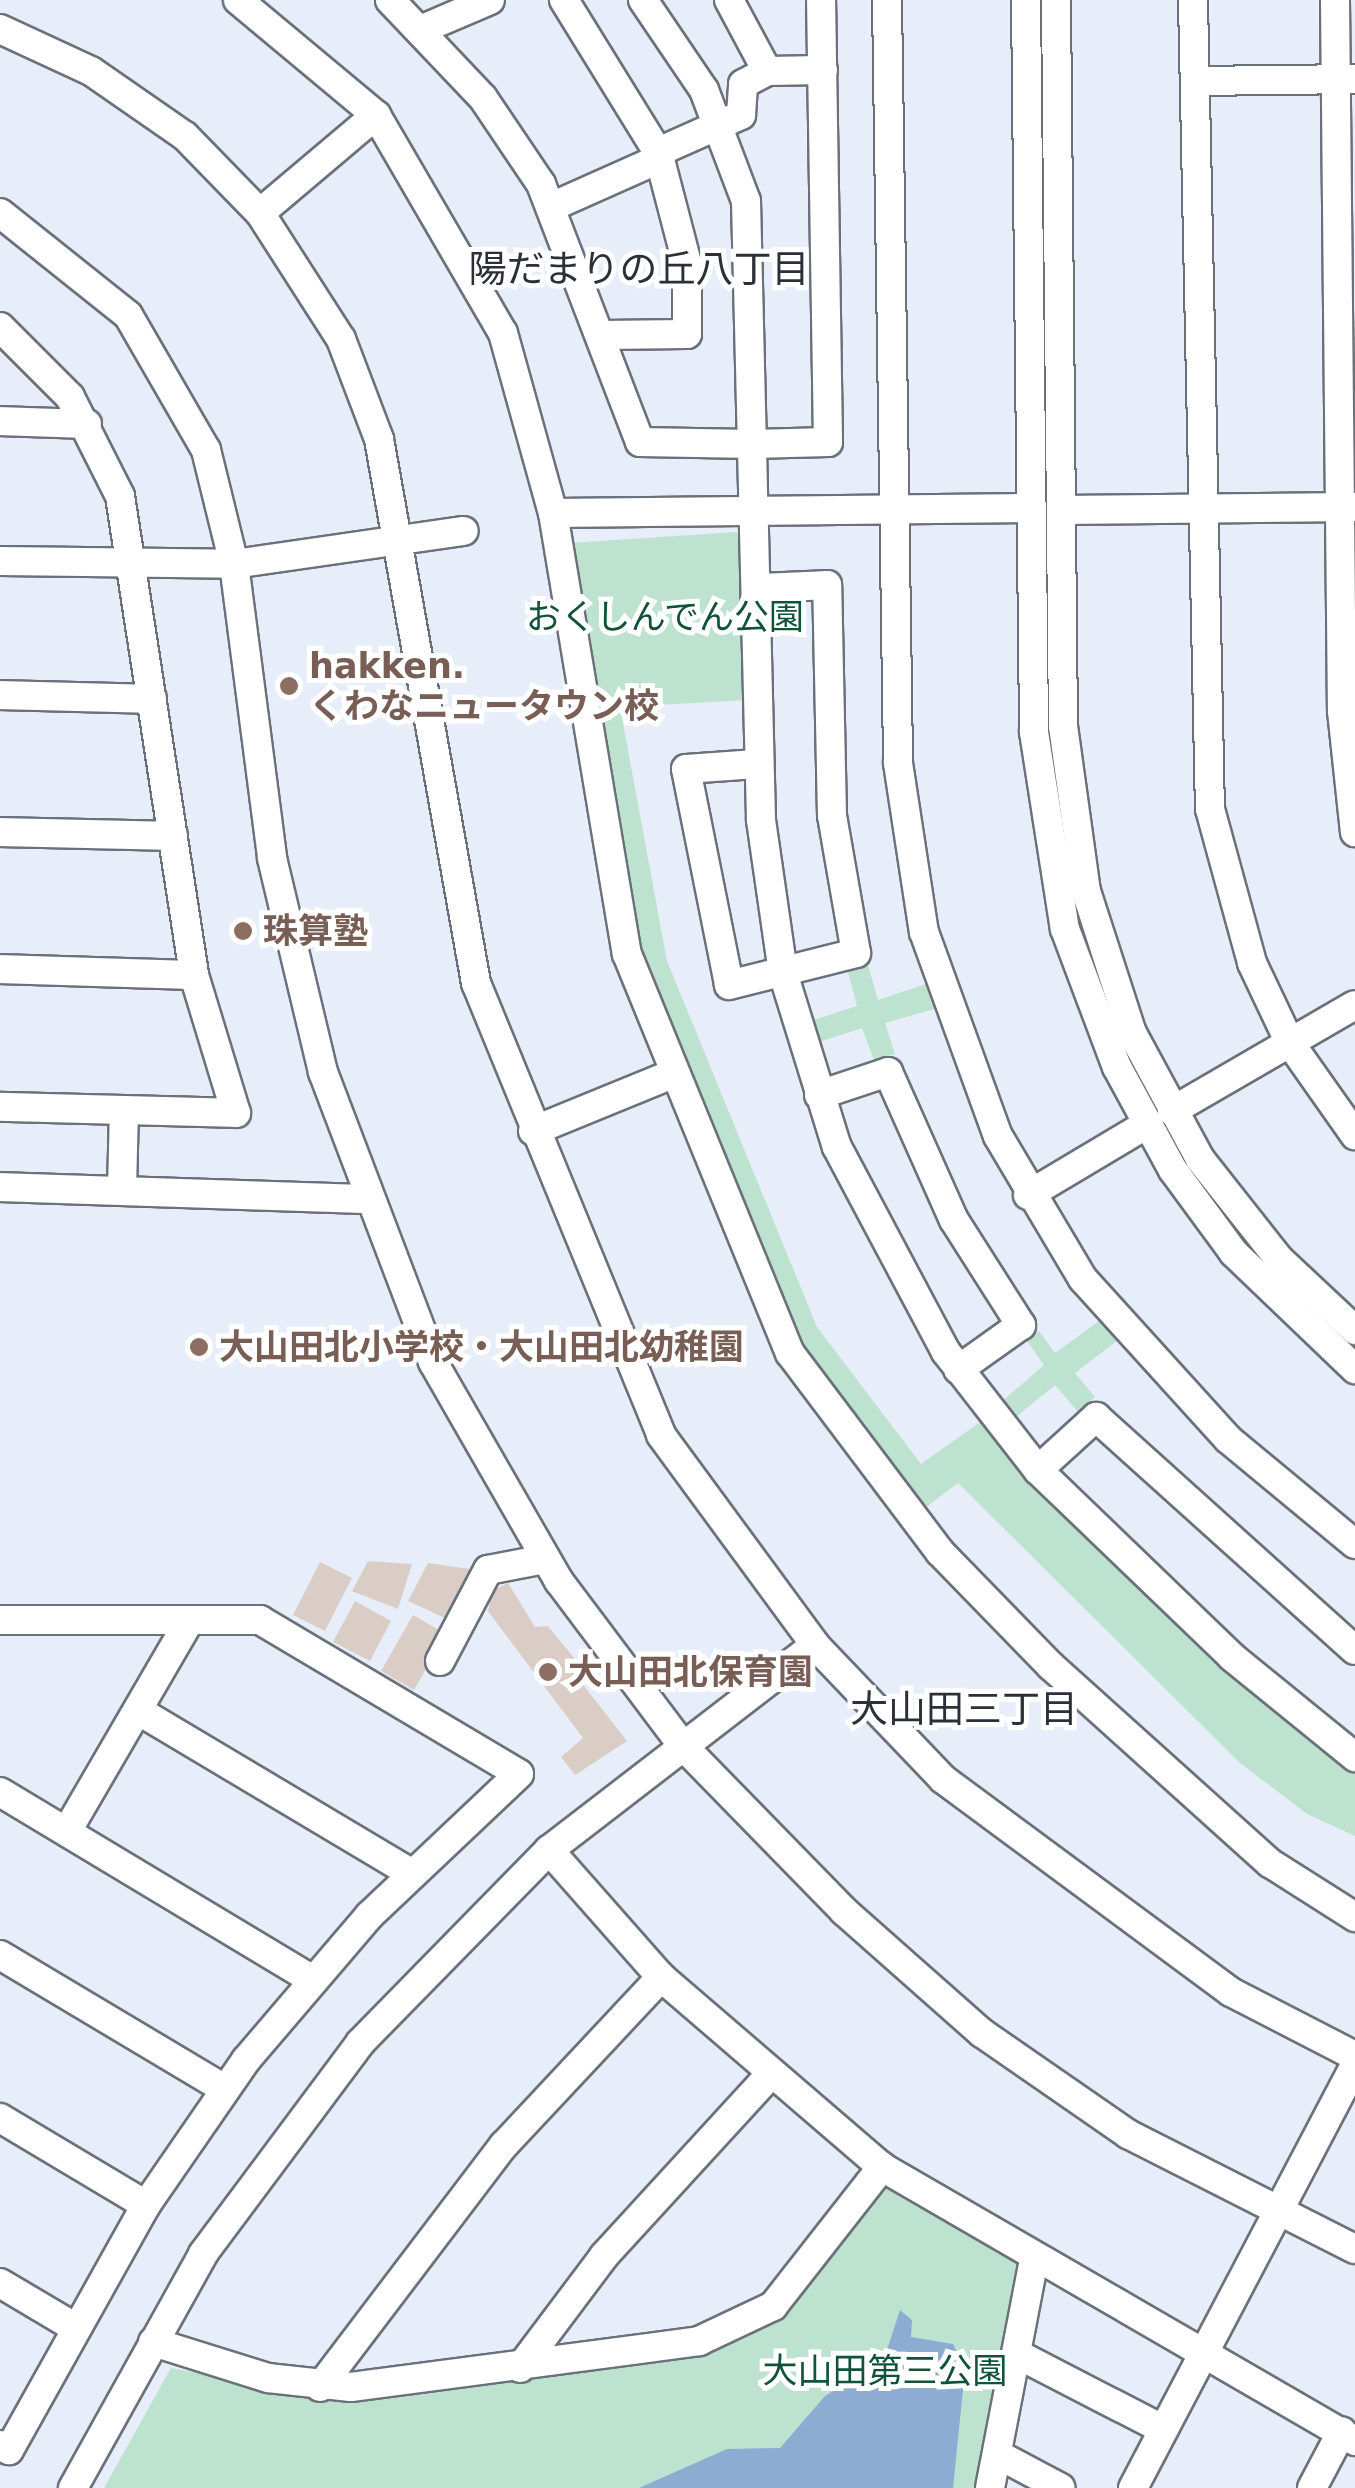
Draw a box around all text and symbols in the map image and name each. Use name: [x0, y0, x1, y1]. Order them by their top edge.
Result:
district label: 陽だまりの丘八丁目: [468, 247, 810, 293]
park label: おくしんでん公園: [525, 596, 805, 638]
place label: hakken. くわなニュータウン校: [309, 645, 659, 727]
marker: hakken. くわなニュータウン校: [278, 675, 300, 697]
place label: 珠算塾: [263, 910, 368, 952]
marker: 珠算塾: [232, 920, 254, 942]
place label: 大山田北小学校・大山田北幼稚園: [219, 1326, 744, 1368]
marker: 大山田北小学校・大山田北幼稚園: [188, 1336, 210, 1358]
place label: 大山田北保育園: [568, 1651, 813, 1693]
marker: 大山田北保育園: [537, 1661, 559, 1683]
district label: 大山田三丁目: [850, 1687, 1078, 1733]
park label: 大山田第三公園: [763, 2350, 1007, 2392]

